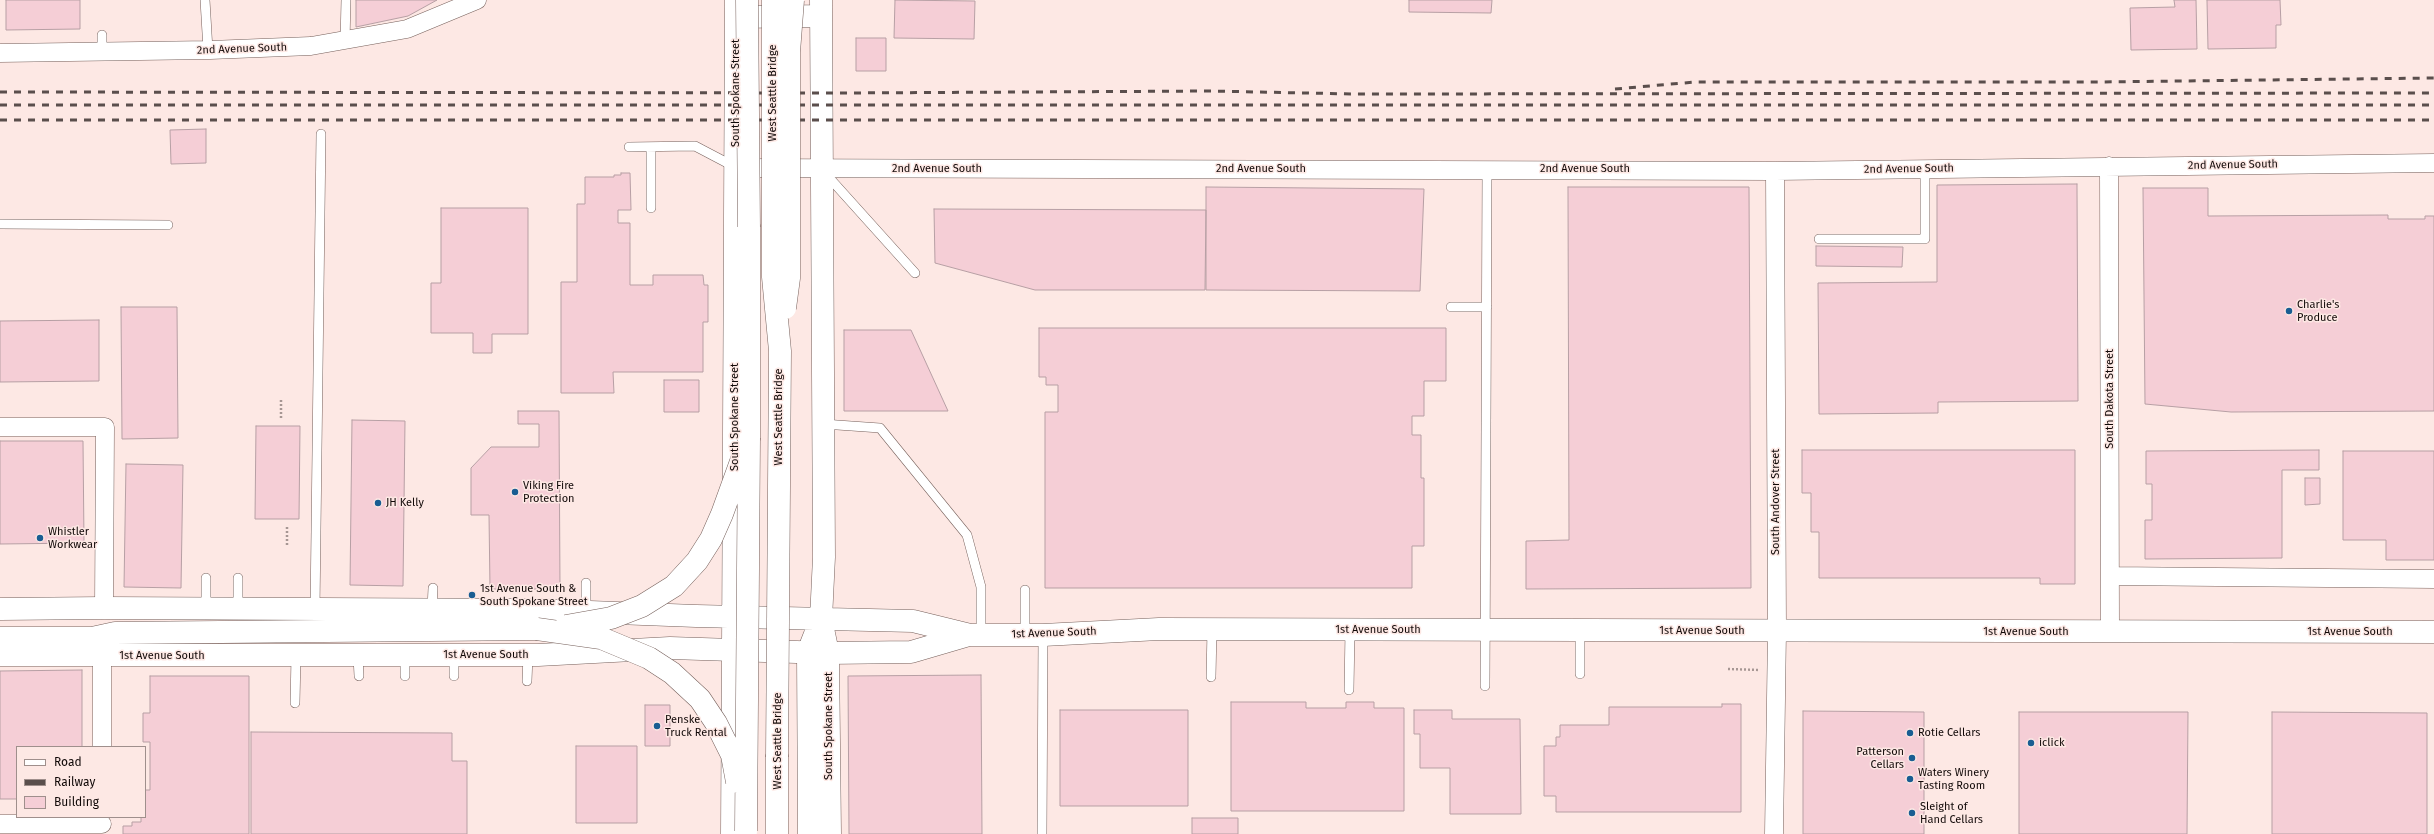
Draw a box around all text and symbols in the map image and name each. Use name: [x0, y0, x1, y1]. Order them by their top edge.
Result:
street label: South Spokane Street: [729, 39, 743, 147]
street label: 2nd Avenue South: [197, 41, 287, 57]
street label: West Seattle Bridge: [766, 45, 780, 141]
street label: 2nd Avenue South: [2188, 158, 2278, 172]
street label: 2nd Avenue South: [892, 162, 982, 176]
street label: 2nd Avenue South: [1216, 162, 1306, 176]
street label: 2nd Avenue South: [1540, 162, 1630, 176]
street label: 2nd Avenue South: [1864, 162, 1954, 176]
place label: Charlie's Produce: [2297, 298, 2339, 324]
marker: Charlie's Produce: [2284, 306, 2294, 316]
street label: South Dakota Street: [2103, 349, 2117, 449]
street label: South Spokane Street: [728, 363, 742, 471]
street label: West Seattle Bridge: [772, 369, 786, 465]
street label: South Andover Street: [1769, 449, 1783, 555]
place label: Viking Fire Protection: [523, 479, 575, 505]
marker: Viking Fire Protection: [510, 487, 520, 497]
place label: JH Kelly: [386, 496, 424, 510]
marker: JH Kelly: [373, 498, 383, 508]
place label: Whistler Workwear: [48, 525, 97, 551]
marker: Whistler Workwear: [35, 533, 45, 543]
place label: 1st Avenue South & South Spokane Street: [480, 582, 588, 608]
marker: 1st Avenue South & South Spokane Street: [467, 590, 477, 600]
street label: 1st Avenue South: [1335, 623, 1421, 637]
street label: 1st Avenue South: [1659, 624, 1745, 638]
street label: 1st Avenue South: [1011, 625, 1097, 641]
street label: 1st Avenue South: [1983, 625, 2069, 639]
street label: 1st Avenue South: [2307, 625, 2393, 639]
street label: 1st Avenue South: [443, 648, 529, 662]
street label: 1st Avenue South: [119, 649, 205, 663]
street label: South Spokane Street: [822, 672, 836, 780]
street label: West Seattle Bridge: [771, 693, 785, 789]
place label: Penske Truck Rental: [665, 713, 727, 739]
marker: Penske Truck Rental: [652, 721, 662, 731]
place label: Rotie Cellars: [1918, 726, 1980, 740]
marker: Rotie Cellars: [1905, 728, 1915, 738]
place label: iclick: [2039, 736, 2065, 750]
marker: iclick: [2026, 738, 2036, 748]
place label: Patterson Cellars: [1856, 745, 1904, 771]
legend: [16, 746, 146, 818]
marker: Patterson Cellars: [1907, 753, 1917, 763]
text: Road: [54, 755, 82, 769]
place label: Waters Winery Tasting Room: [1918, 766, 1989, 792]
marker: Waters Winery Tasting Room: [1905, 774, 1915, 784]
text: Railway: [54, 775, 95, 789]
text: Building: [54, 795, 99, 809]
place label: Sleight of Hand Cellars: [1920, 800, 1983, 826]
marker: Sleight of Hand Cellars: [1907, 808, 1917, 818]

